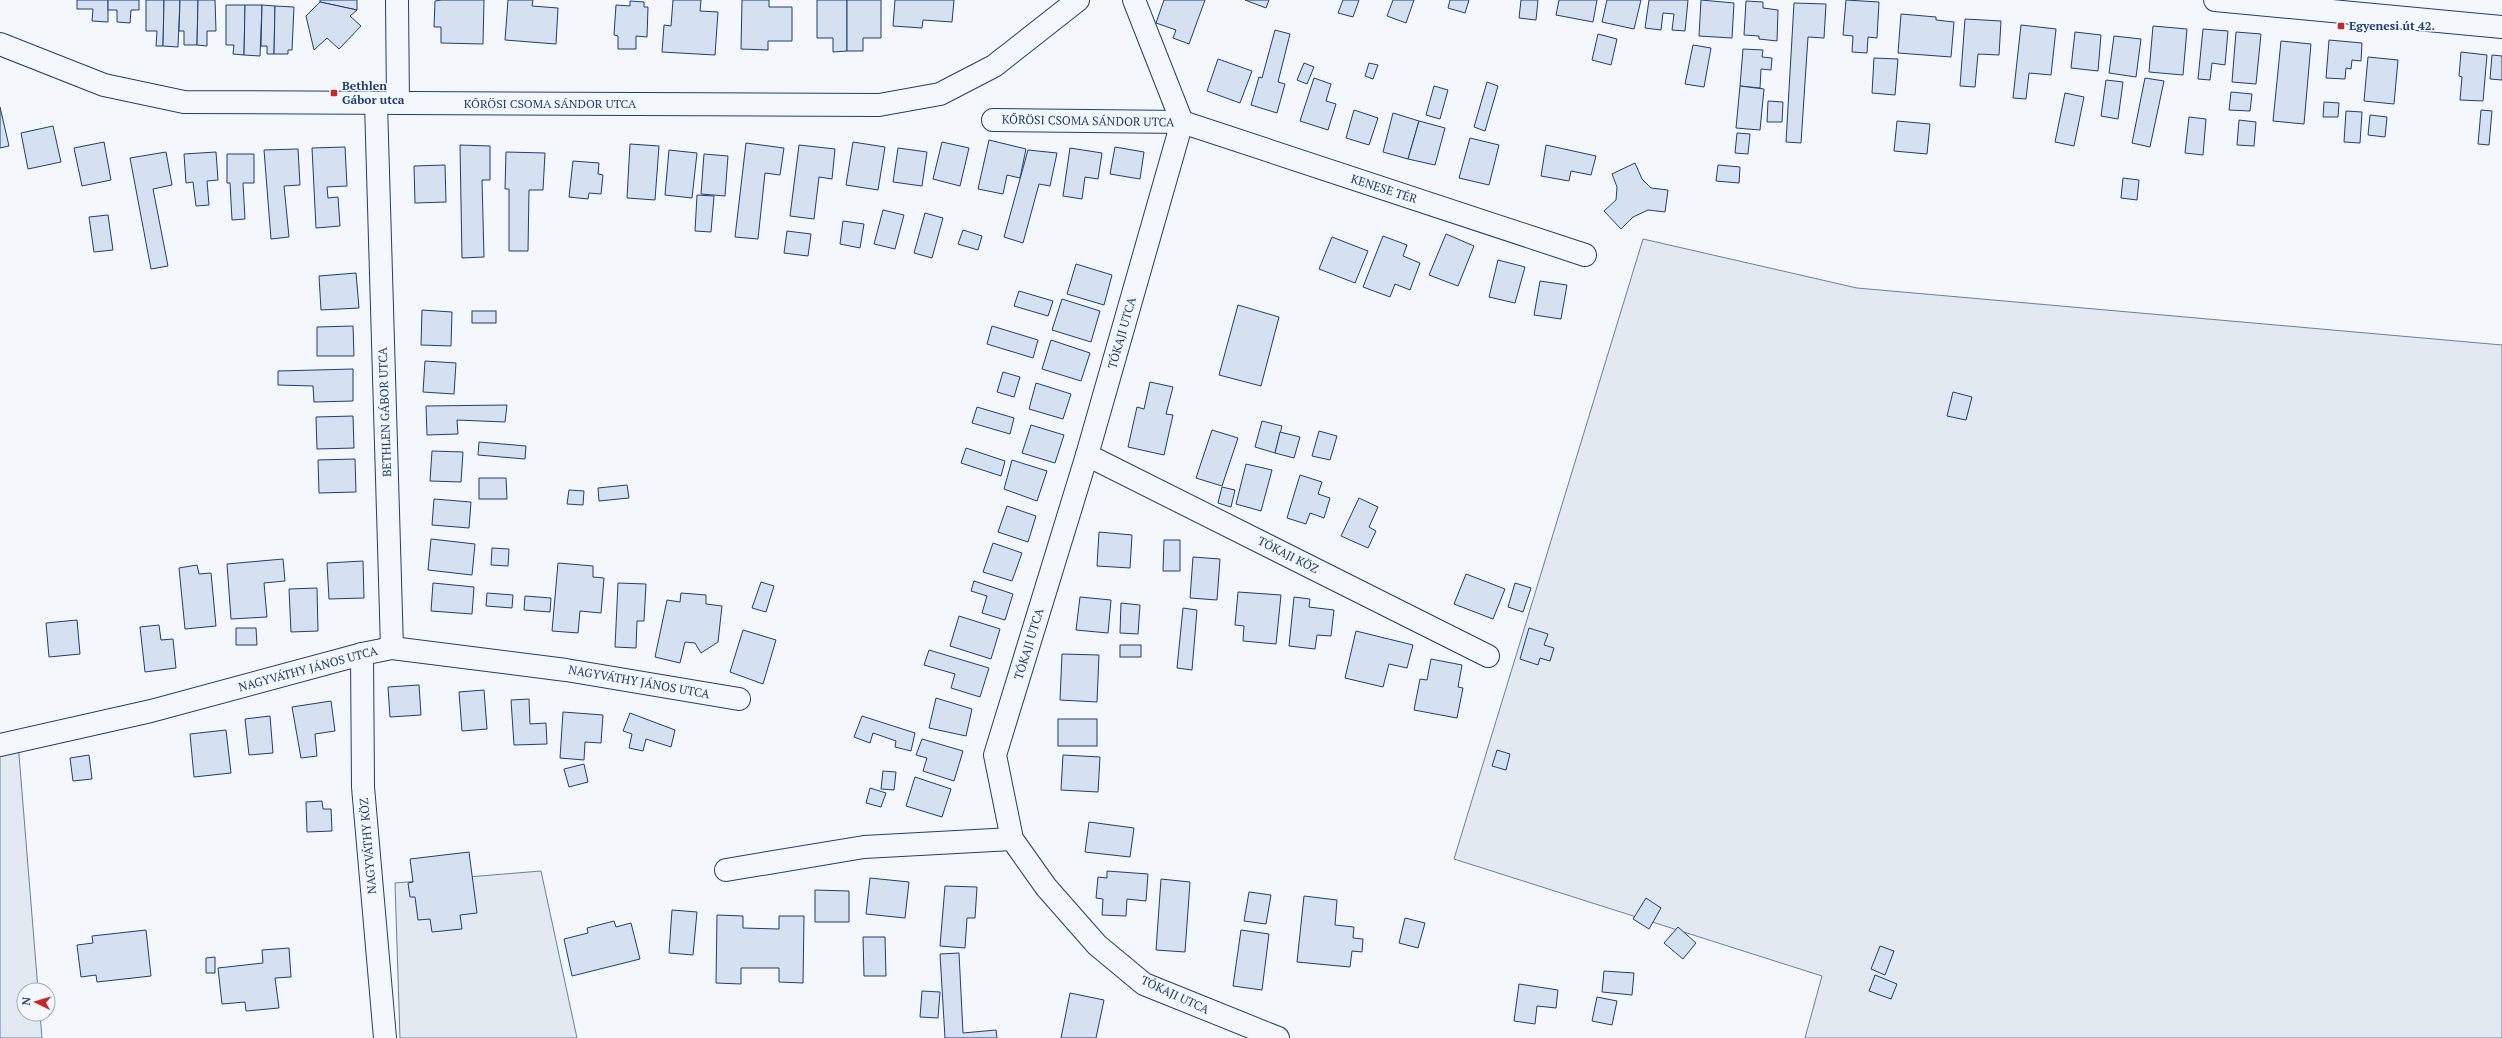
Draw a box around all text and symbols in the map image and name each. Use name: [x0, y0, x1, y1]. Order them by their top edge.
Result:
place label: Egyenesi út 42.: [2349, 18, 2435, 33]
marker: Egyenesi út 42.: [2336, 21, 2346, 31]
place label: Bethlen Gábor utca: [342, 78, 405, 107]
marker: Bethlen Gábor utca: [329, 88, 339, 98]
street label: KŐRÖSI CSOMA SÁNDOR UTCA: [464, 96, 637, 111]
street label: KŐRÖSI CSOMA SÁNDOR UTCA: [1002, 111, 1175, 130]
street label: KENESE TÉR: [1349, 171, 1420, 206]
street label: TÓKAJI UTCA: [1104, 295, 1139, 370]
street label: BETHLEN GÁBOR UTCA: [375, 346, 394, 477]
street label: TÓKAJI KÖZ: [1255, 533, 1321, 576]
street label: TÓKAJI UTCA: [1011, 606, 1047, 681]
street label: NAGYVÁTHY JÁNOS UTCA: [237, 643, 380, 694]
street label: NAGYVÁTHY JÁNOS UTCA: [567, 662, 712, 701]
street label: NAGYVÁTHY KÖZ: [356, 797, 379, 895]
street label: TÓKAJI UTCA: [1139, 972, 1213, 1017]
north arrow: [16, 982, 56, 1022]
text: N: [19, 996, 33, 1006]

